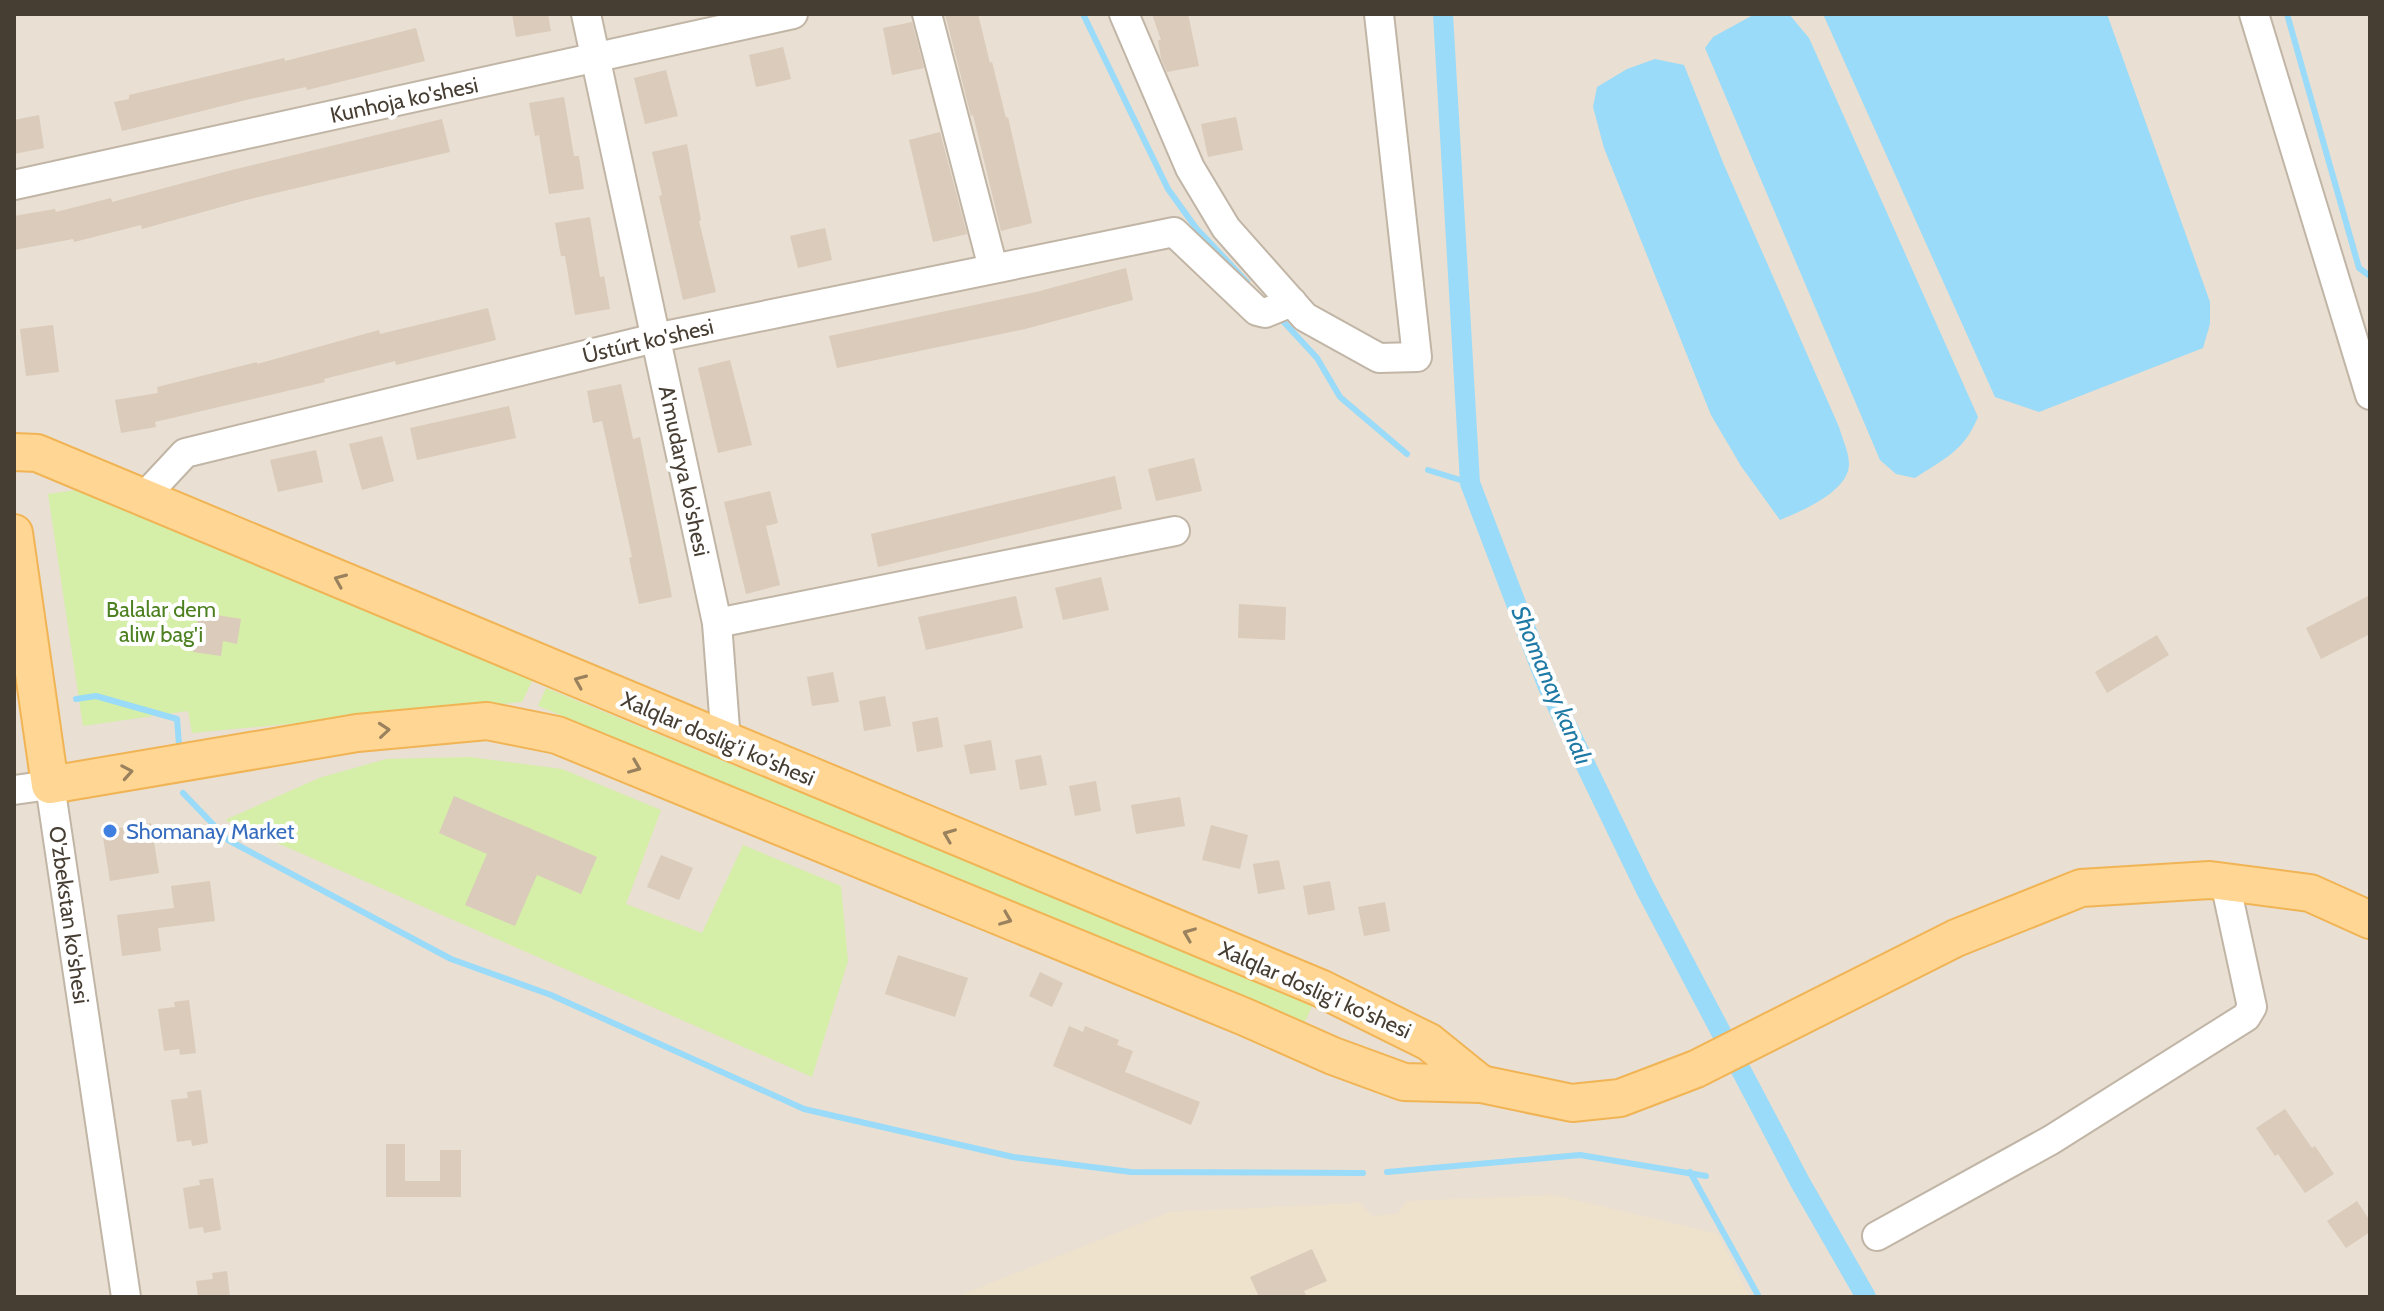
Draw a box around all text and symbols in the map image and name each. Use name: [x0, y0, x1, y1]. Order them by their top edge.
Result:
street label: Kunhoja ko'shesi: [328, 71, 480, 129]
street label: Ústúrt ko'shesi: [580, 313, 716, 369]
street label: A'mudarya ko'shesi: [653, 383, 715, 559]
one-way arrow: [334, 574, 348, 590]
park label: Balalar dem aliw bag'i: [106, 596, 216, 648]
water label: Shomanay kanalı: [1505, 601, 1599, 769]
one-way arrow: [574, 674, 588, 691]
street label: Xalqlar doslig'i ko'shesi: [617, 686, 819, 792]
one-way arrow: [377, 722, 390, 739]
one-way arrow: [627, 758, 641, 774]
one-way arrow: [120, 764, 134, 781]
place label: Shomanay Market: [126, 818, 295, 845]
marker: Shomanay Market: [101, 822, 119, 840]
street label: O'zbekstan ko'shesi: [43, 824, 95, 1006]
one-way arrow: [943, 828, 957, 844]
one-way arrow: [998, 909, 1012, 926]
one-way arrow: [1183, 927, 1197, 944]
street label: Xalqlar doslig'i ko'shesi: [1215, 935, 1415, 1045]

